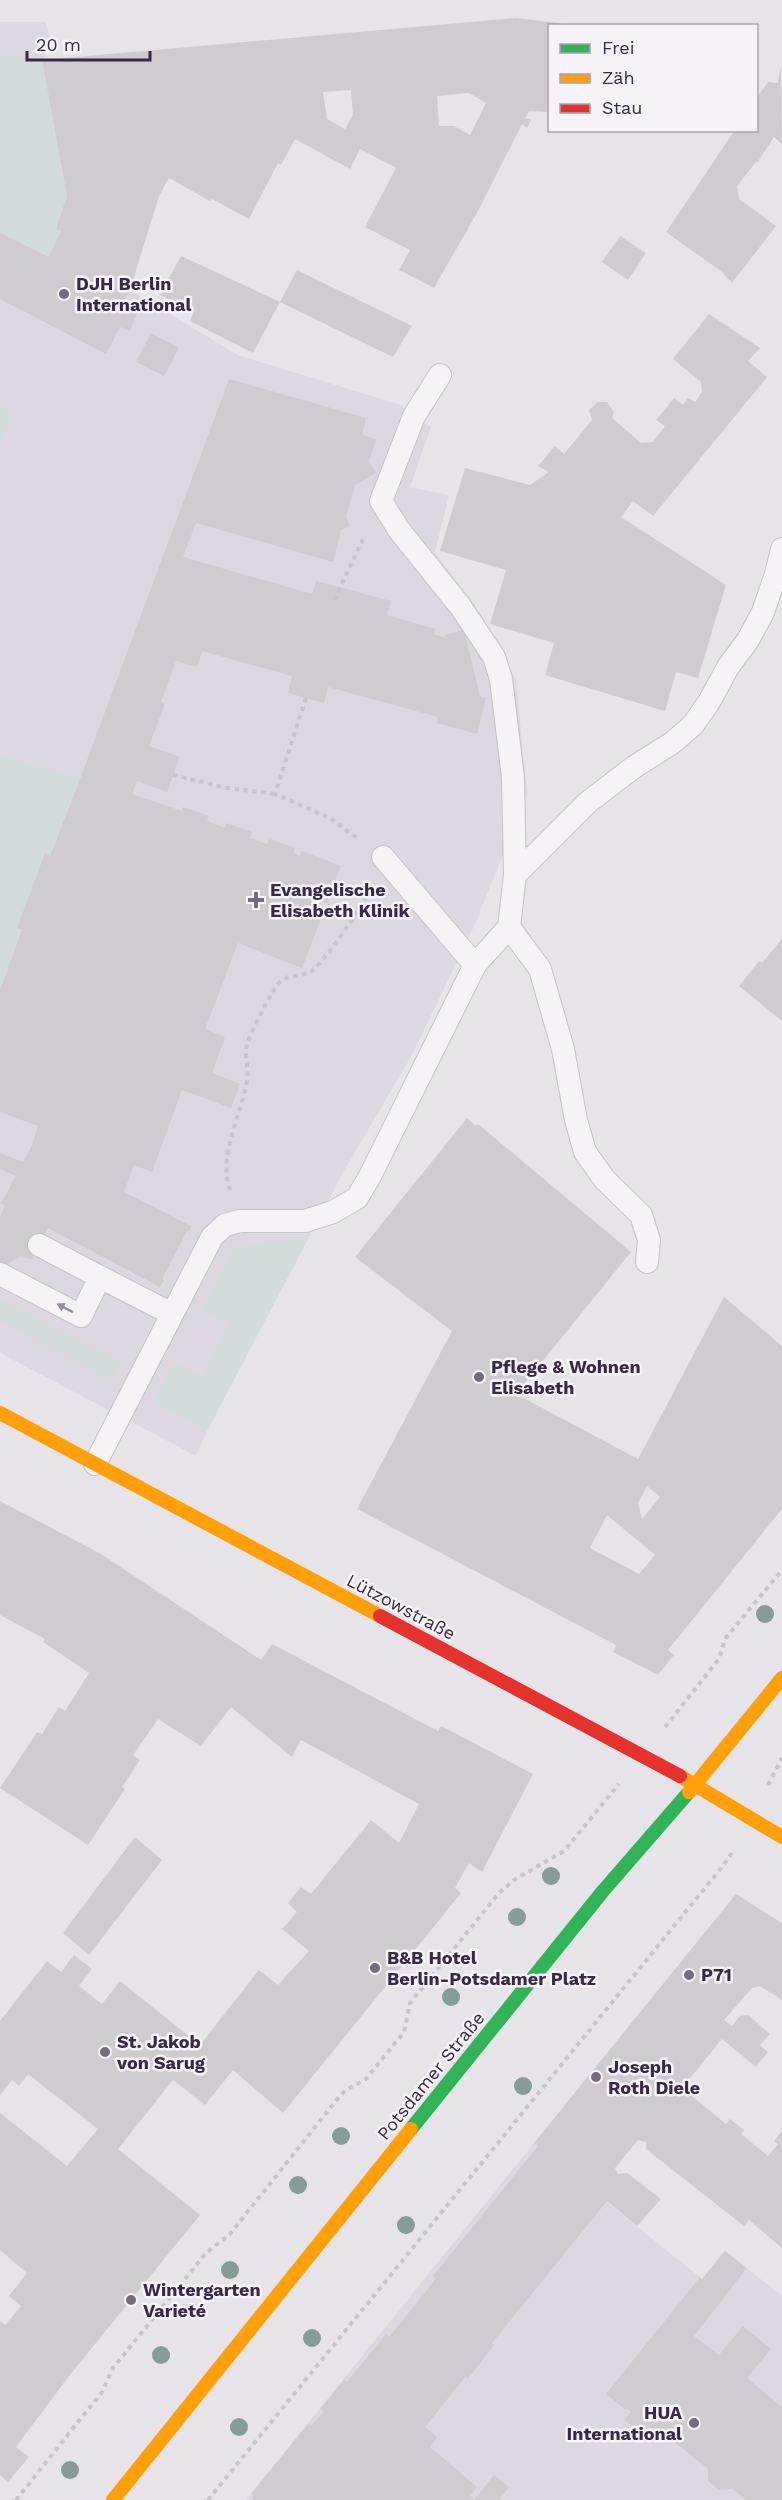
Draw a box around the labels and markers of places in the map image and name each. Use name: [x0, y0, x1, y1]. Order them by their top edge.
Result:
place label: DJH Berlin International: [76, 273, 192, 315]
marker: DJH Berlin International: [57, 287, 71, 301]
place label: Evangelische Elisabeth Klinik: [270, 879, 410, 921]
marker: Evangelische Elisabeth Klinik: [247, 891, 265, 909]
place label: Pflege & Wohnen Elisabeth: [491, 1356, 641, 1398]
marker: Pflege & Wohnen Elisabeth: [472, 1370, 486, 1384]
place label: B&B Hotel Berlin-Potsdamer Platz: [387, 1947, 596, 1989]
marker: B&B Hotel Berlin-Potsdamer Platz: [368, 1961, 382, 1975]
place label: P71: [701, 1964, 732, 1985]
marker: P71: [682, 1968, 696, 1982]
place label: St. Jakob von Sarug: [116, 2031, 206, 2073]
marker: St. Jakob von Sarug: [98, 2045, 112, 2059]
place label: Joseph Roth Diele: [608, 2056, 700, 2098]
marker: Joseph Roth Diele: [589, 2070, 603, 2084]
place label: Wintergarten Varieté: [143, 2279, 261, 2321]
marker: Wintergarten Varieté: [124, 2293, 138, 2307]
place label: HUA International: [567, 2402, 683, 2444]
marker: HUA International: [687, 2416, 701, 2430]

